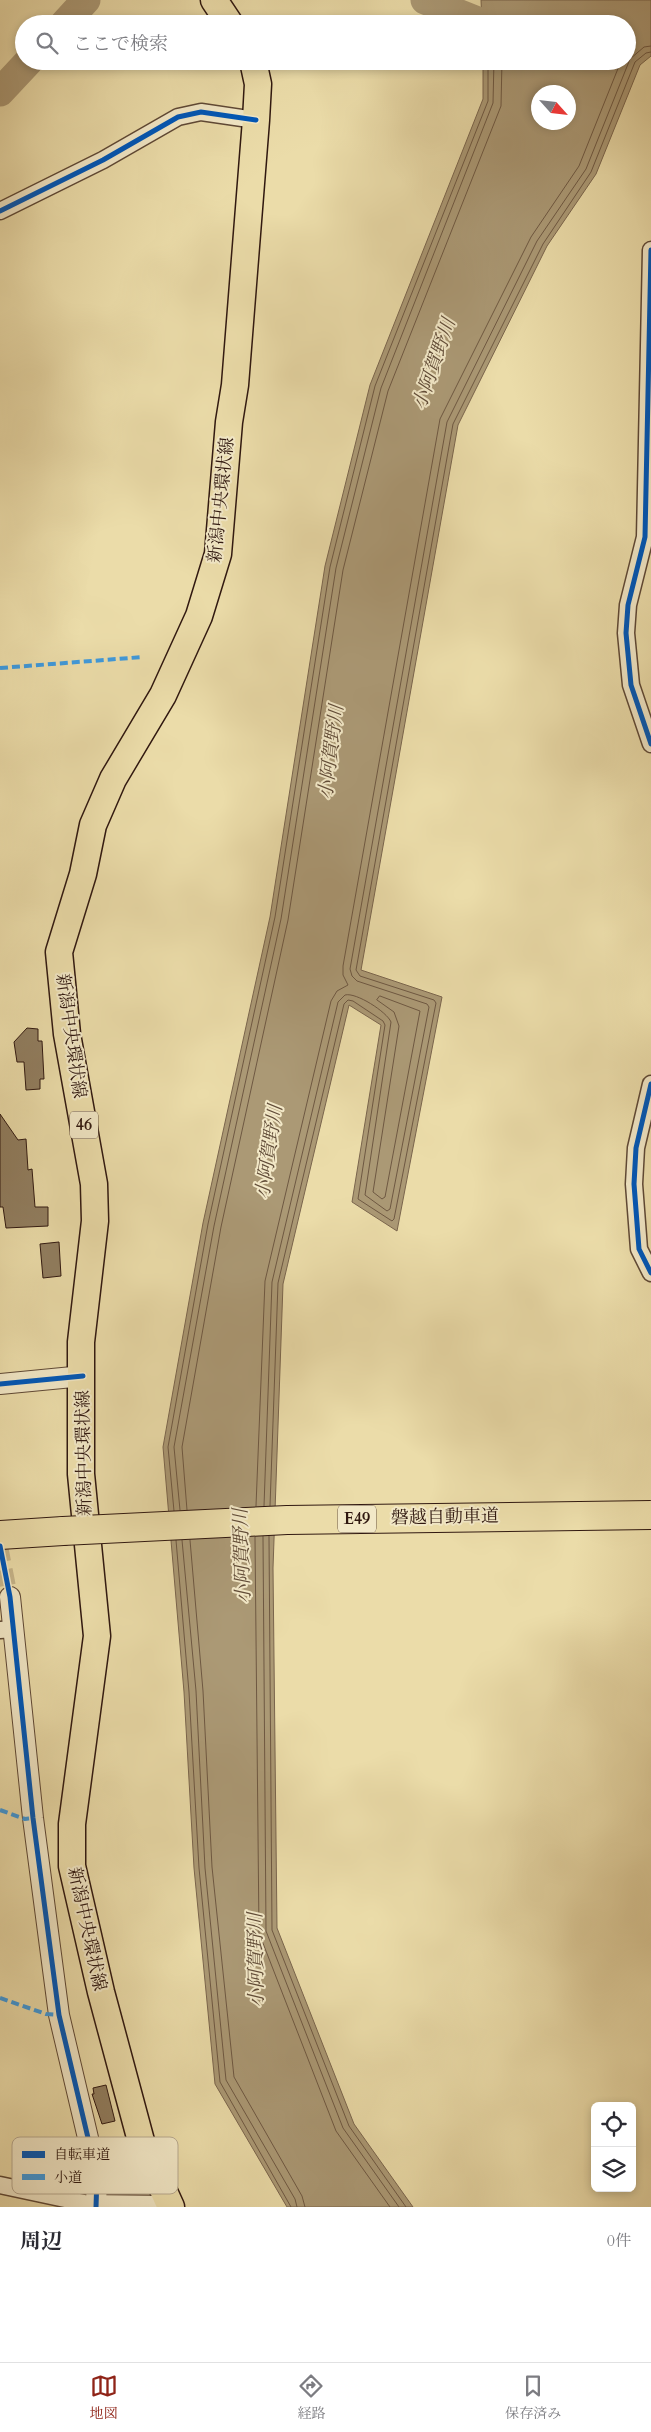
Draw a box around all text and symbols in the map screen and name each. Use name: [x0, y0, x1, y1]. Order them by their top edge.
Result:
search box: [15, 15, 636, 70]
icon: search: [33, 29, 61, 57]
text: ここで検索: [73, 31, 168, 57]
north arrow: [531, 85, 576, 130]
water label: 小阿賀野川: [406, 313, 462, 413]
street label: 新潟中央環状線: [202, 436, 240, 564]
water label: 小阿賀野川: [312, 701, 350, 801]
street label: 新潟中央環状線: [50, 972, 92, 1100]
water label: 小阿賀野川: [250, 1101, 289, 1201]
road number: 46: [70, 1112, 98, 1138]
street label: 新潟中央環状線: [70, 1390, 98, 1516]
street label: 磐越自動車道: [391, 1504, 499, 1530]
water label: 小阿賀野川: [227, 1506, 257, 1604]
road number: E49: [338, 1506, 376, 1532]
street label: 新潟中央環状線: [62, 1865, 112, 1993]
water label: 小阿賀野川: [242, 1910, 270, 2008]
map controls: [591, 2102, 636, 2192]
button: locate: [591, 2102, 636, 2147]
legend: [12, 2137, 178, 2194]
text: 自転車道: [54, 2145, 110, 2164]
button: layers: [591, 2147, 636, 2192]
text: 小道: [54, 2168, 82, 2187]
text: 周辺: [20, 2227, 62, 2256]
text: 0件: [607, 2230, 631, 2252]
tab: 地図: [90, 2372, 118, 2423]
tab: 経路: [297, 2372, 325, 2423]
tab: 保存済み: [505, 2372, 561, 2423]

